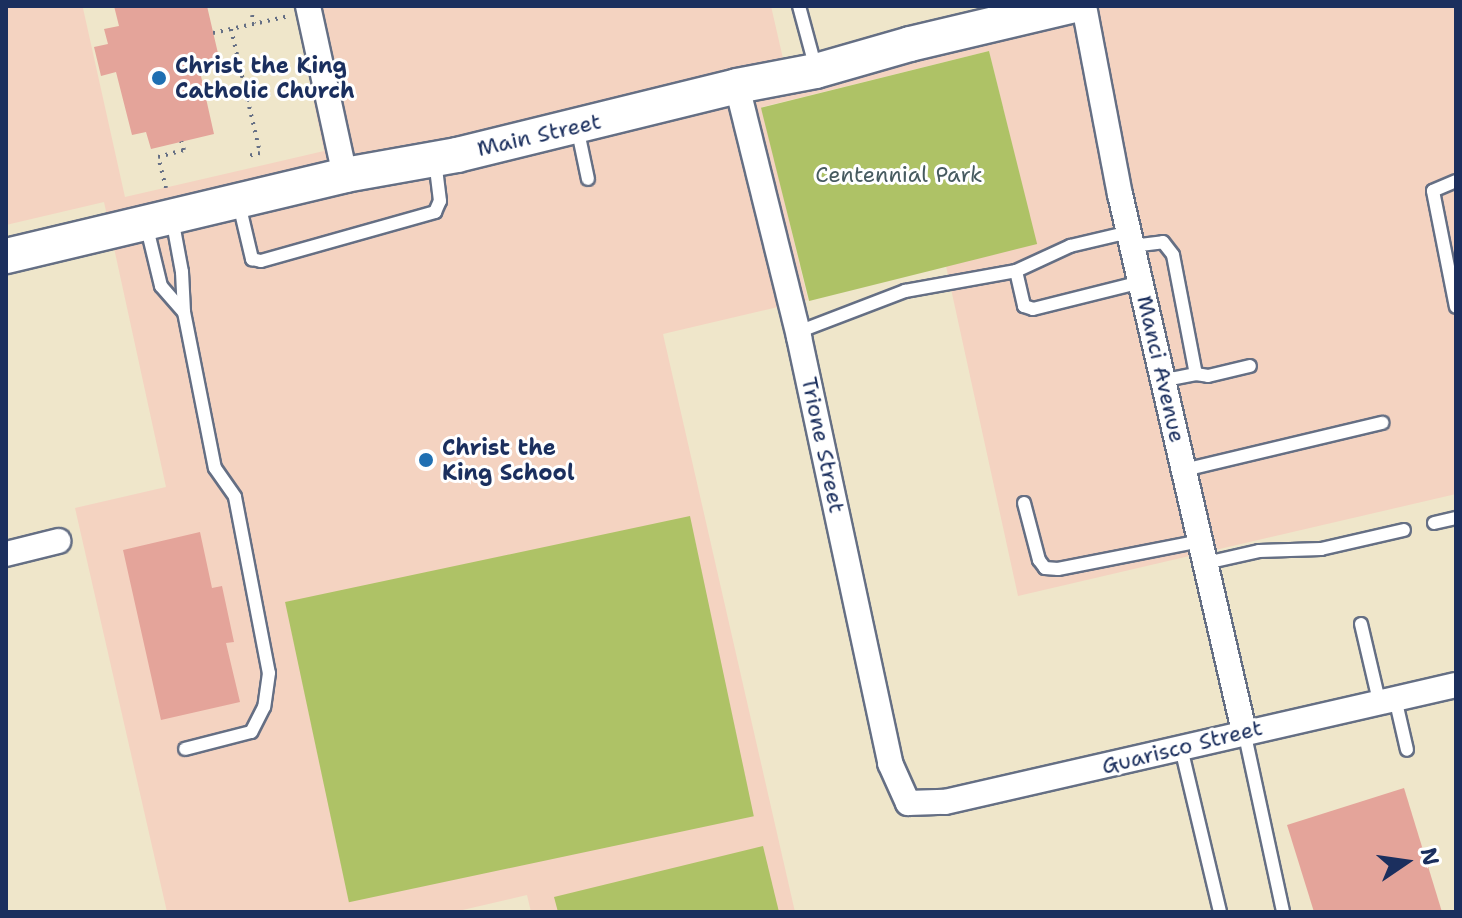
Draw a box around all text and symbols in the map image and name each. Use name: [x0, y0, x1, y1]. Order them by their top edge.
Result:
place label: Christ the King Catholic Church: [175, 52, 355, 104]
marker: Christ the King Catholic Church: [150, 69, 168, 87]
street label: Main Street: [475, 108, 603, 162]
park label: Centennial Park: [815, 162, 983, 188]
street label: Manci Avenue: [1131, 293, 1191, 445]
street label: Trione Street: [796, 375, 850, 515]
place label: Christ the King School: [442, 434, 575, 486]
marker: Christ the King School: [417, 451, 435, 469]
street label: Guarisco Street: [1099, 714, 1265, 780]
north arrow: [1366, 822, 1446, 902]
text: N: [1414, 845, 1446, 868]

